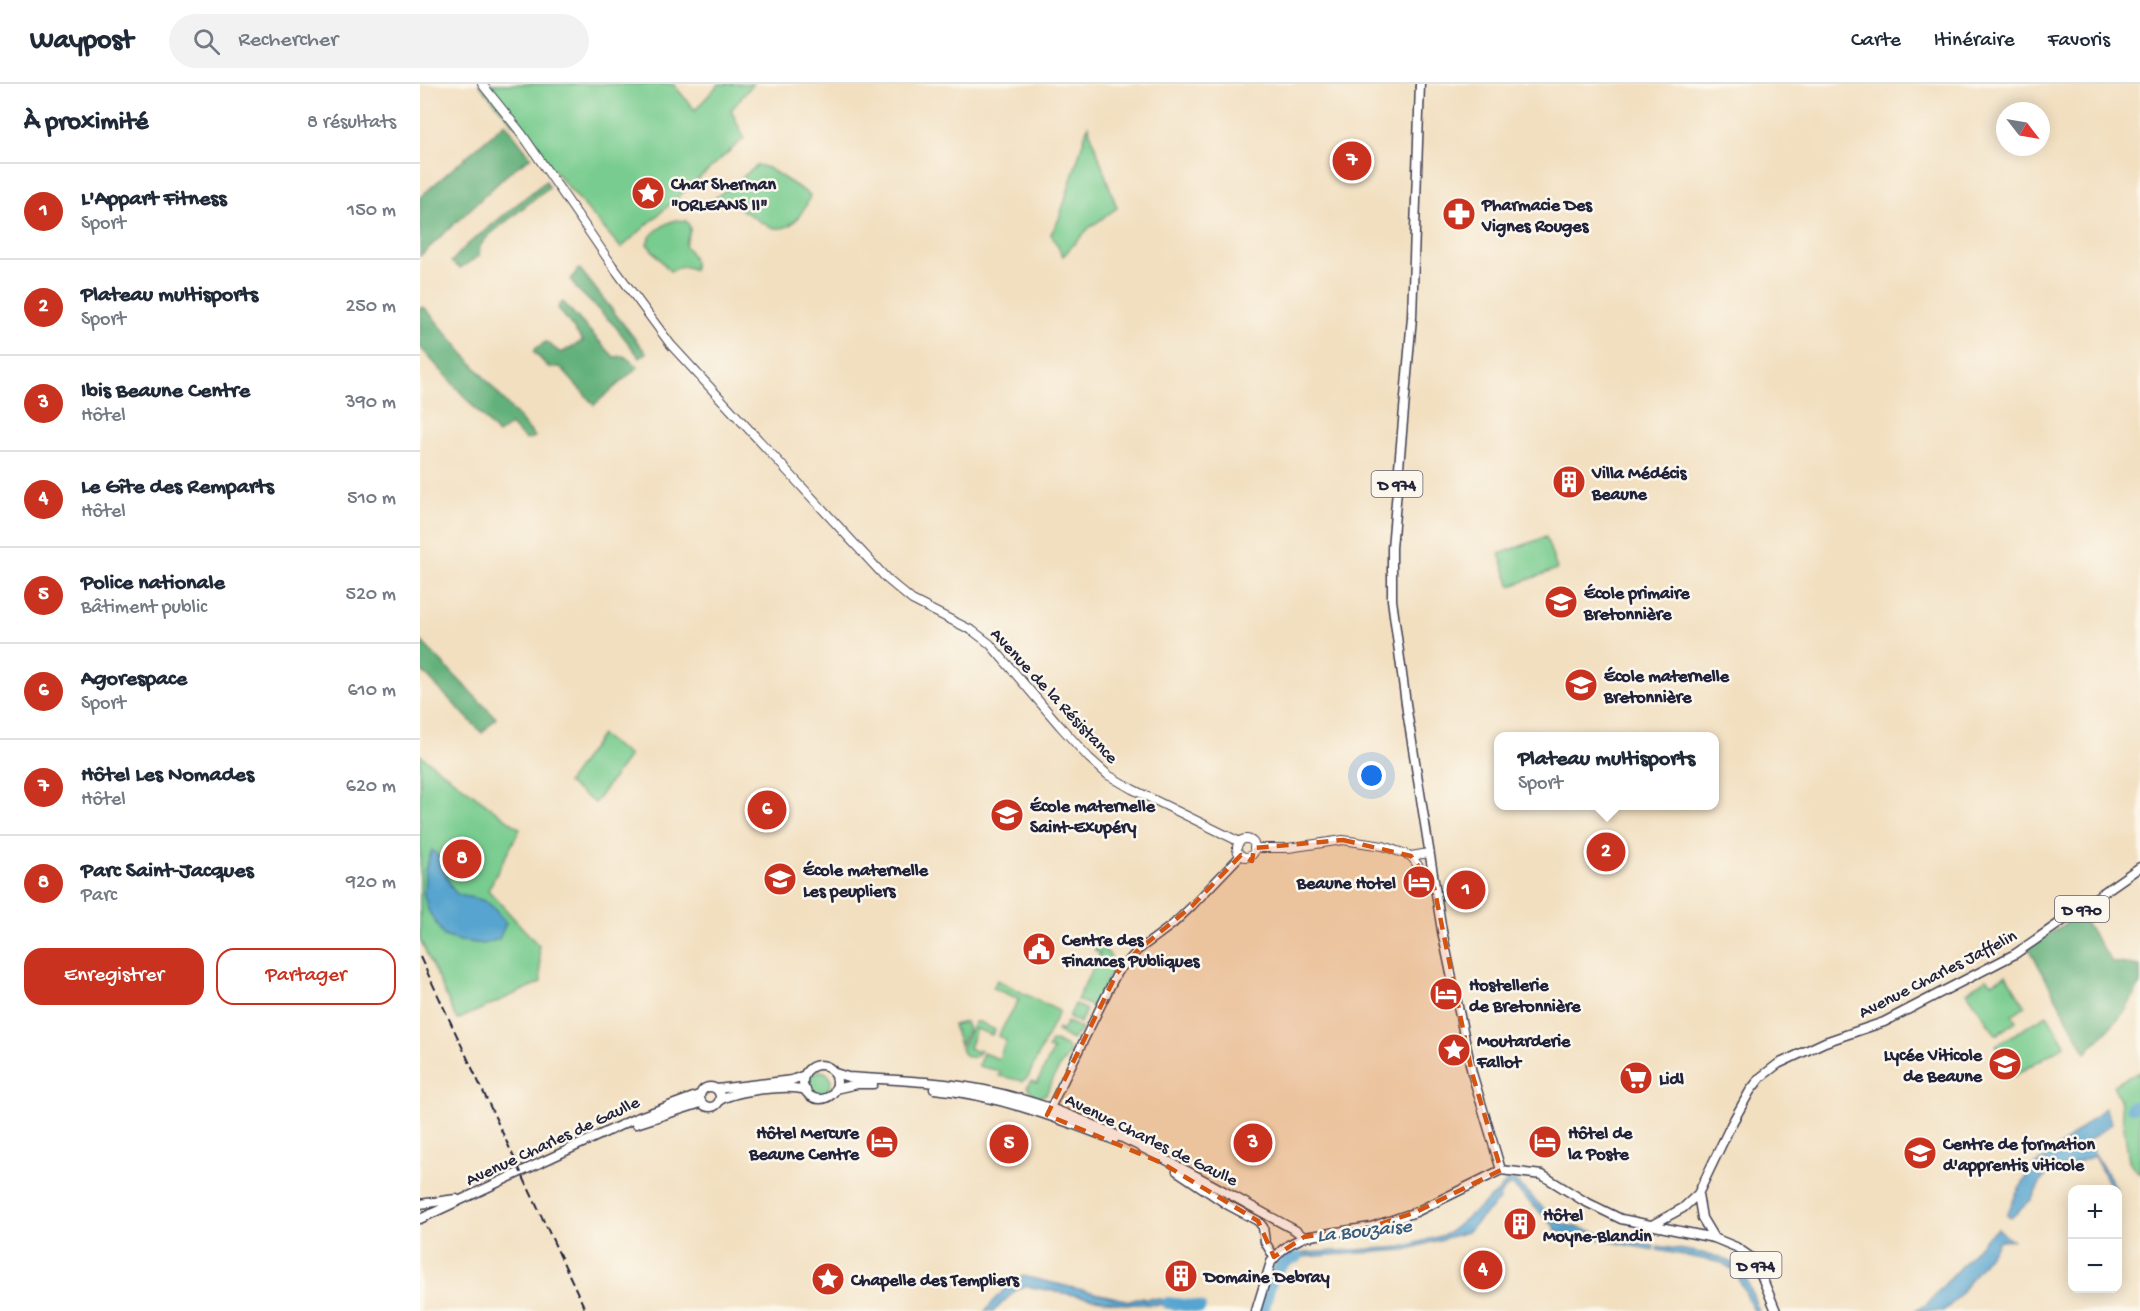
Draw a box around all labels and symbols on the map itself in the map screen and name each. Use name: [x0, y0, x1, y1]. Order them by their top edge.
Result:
north arrow: [1996, 102, 2050, 156]
pin: 7: [1332, 138, 1372, 184]
place icon: Char Sherman "ORLEANS II": [630, 175, 666, 211]
place label: Char Sherman "ORLEANS II": [670, 175, 777, 217]
pharmacy icon: Pharmacie Des Vignes Rouges: [1441, 196, 1477, 232]
place label: Pharmacie Des Vignes Rouges: [1481, 196, 1593, 238]
building icon: Villa Médécis Beaune: [1551, 464, 1587, 500]
place label: Villa Médécis Beaune: [1591, 464, 1688, 506]
road number: D 974: [1372, 471, 1422, 497]
place label: École primaire Bretonnière: [1583, 583, 1690, 626]
school or university icon: École primaire Bretonnière: [1543, 584, 1579, 620]
street label: Avenue de la Résistance: [985, 624, 1122, 769]
place label: École maternelle Bretonnière: [1603, 666, 1730, 709]
school or university icon: École maternelle Bretonnière: [1563, 667, 1599, 703]
your location: [1357, 761, 1386, 790]
pin: 6: [748, 788, 786, 832]
place label: École maternelle Saint-Exupéry: [1030, 796, 1156, 839]
school or university icon: École maternelle Saint-Exupéry: [989, 797, 1025, 833]
pin: 2: [1586, 830, 1626, 874]
pin: 8: [442, 836, 482, 882]
place label: École maternelle Les peupliers: [803, 860, 929, 903]
school or university icon: École maternelle Les peupliers: [762, 861, 798, 897]
hotel icon: Beaune Hotel: [1401, 864, 1437, 900]
pin: 1: [1446, 868, 1486, 912]
place label: Beaune Hotel: [1296, 874, 1396, 895]
road number: D 970: [2055, 896, 2109, 922]
street label: Avenue Charles Jaffelin: [1856, 926, 2021, 1024]
public building icon: Centre des Finances Publiques: [1021, 931, 1057, 967]
place label: Centre des Finances Publiques: [1061, 931, 1201, 973]
hotel icon: Hostellerie de Bretonnière: [1428, 976, 1464, 1012]
place label: Hostellerie de Bretonnière: [1469, 976, 1581, 1018]
place icon: Moutarderie Fallot: [1436, 1032, 1472, 1068]
place label: Moutarderie Fallot: [1476, 1032, 1571, 1074]
place label: Lycée Viticole de Beaune: [1884, 1046, 1983, 1088]
school or university icon: Lycée Viticole de Beaune: [1987, 1046, 2023, 1082]
supermarket icon: Lidl: [1618, 1060, 1654, 1096]
place label: Lidl: [1659, 1070, 1684, 1091]
street label: Avenue Charles de Gaulle: [1061, 1090, 1241, 1193]
street label: Avenue Charles de Gaulle: [463, 1092, 644, 1192]
pin: 3: [1234, 1120, 1272, 1166]
pin: 5: [990, 1122, 1028, 1166]
place label: Hôtel Mercure Beaune Centre: [748, 1124, 860, 1166]
hotel icon: Hôtel Mercure Beaune Centre: [864, 1124, 900, 1160]
hotel icon: Hôtel de la Poste: [1527, 1124, 1563, 1160]
place label: Hôtel de la Poste: [1567, 1124, 1633, 1166]
school or university icon: Centre de formation d'apprentis viticole: [1902, 1135, 1938, 1171]
place label: Centre de formation d'apprentis viticole: [1942, 1135, 2096, 1177]
building icon: Hôtel Moyne-Blandin: [1502, 1206, 1538, 1242]
place label: Hôtel Moyne-Blandin: [1543, 1206, 1652, 1248]
water label: La Bouzaise: [1316, 1216, 1414, 1249]
pin: 4: [1464, 1248, 1502, 1292]
road number: D 974: [1730, 1252, 1782, 1278]
building icon: Domaine Debray: [1163, 1258, 1199, 1294]
place icon: Chapelle des Templiers: [810, 1261, 846, 1297]
place label: Domaine Debray: [1202, 1268, 1330, 1289]
place label: Chapelle des Templiers: [850, 1271, 1020, 1292]

